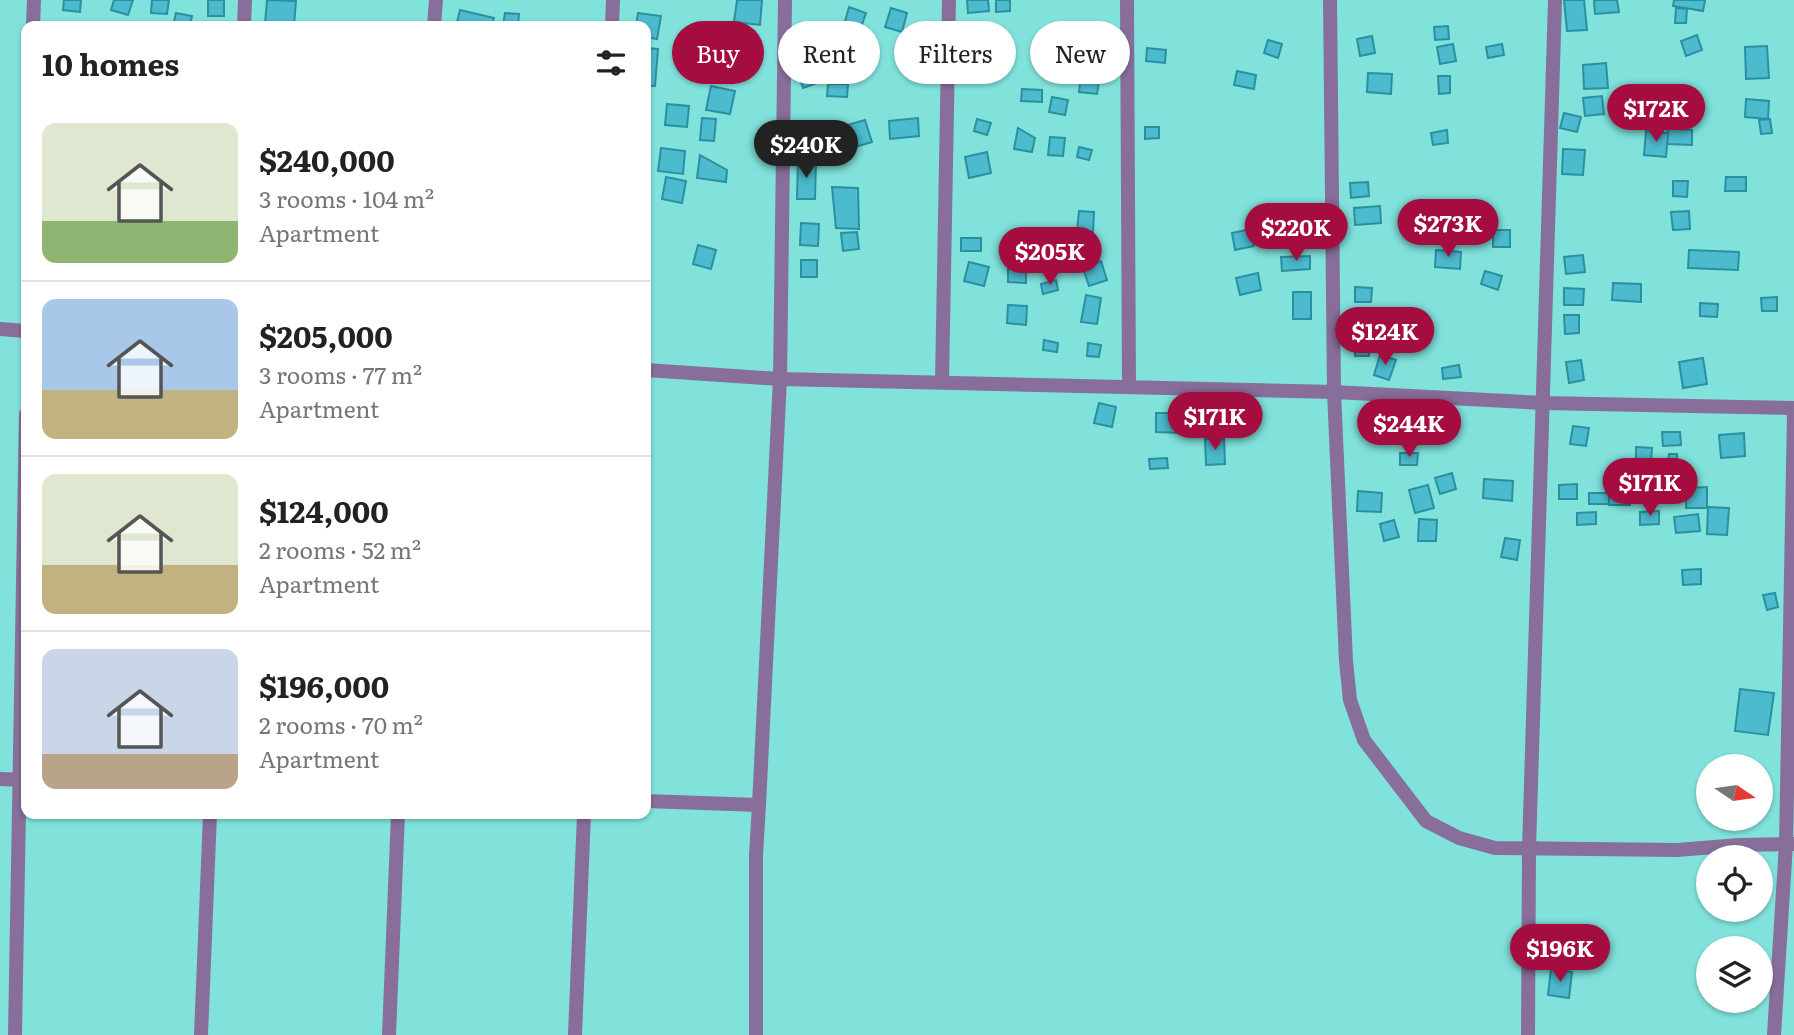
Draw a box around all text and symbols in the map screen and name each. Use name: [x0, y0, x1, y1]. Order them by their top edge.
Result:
chip: Buy: [672, 21, 764, 84]
chip: Rent: [778, 21, 880, 84]
chip: Filters: [894, 21, 1016, 84]
chip: New: [1030, 21, 1130, 84]
text: 10 homes: [42, 41, 179, 85]
icon: filters: [592, 44, 630, 82]
pin: $172K: [1607, 85, 1705, 144]
text: $172K: [1623, 90, 1689, 124]
pin: $240K: [757, 120, 855, 180]
text: $240K: [770, 126, 842, 160]
text: $240,000: [259, 137, 395, 181]
icon: home: [98, 151, 182, 235]
text: 3 rooms · 104 m²: [259, 181, 434, 215]
pin: $273K: [1399, 200, 1497, 259]
pin: $220K: [1247, 204, 1345, 263]
text: $273K: [1414, 205, 1483, 239]
text: $220K: [1261, 209, 1331, 243]
text: Apartment: [259, 215, 379, 249]
pin: $205K: [1001, 228, 1099, 287]
text: $205K: [1015, 233, 1085, 267]
pin: $124K: [1336, 308, 1434, 367]
text: $205,000: [259, 313, 393, 357]
text: $124K: [1351, 313, 1419, 347]
icon: home: [98, 327, 182, 411]
text: 3 rooms · 77 m²: [259, 357, 422, 391]
text: Apartment: [259, 391, 379, 425]
pin: $171K: [1166, 392, 1264, 452]
text: $171K: [1184, 398, 1246, 432]
pin: $244K: [1360, 400, 1458, 459]
text: $244K: [1373, 405, 1445, 439]
pin: $171K: [1601, 458, 1699, 518]
text: $171K: [1619, 464, 1681, 498]
text: $124,000: [259, 488, 389, 532]
icon: home: [98, 502, 182, 586]
text: 2 rooms · 52 m²: [259, 532, 421, 566]
text: Apartment: [259, 566, 379, 600]
text: $196,000: [259, 663, 389, 707]
icon: home: [98, 677, 182, 761]
text: 2 rooms · 70 m²: [259, 707, 423, 741]
text: Apartment: [259, 741, 379, 775]
north arrow: [1696, 754, 1773, 831]
map controls: [1696, 754, 1773, 1013]
button: locate: [1696, 845, 1773, 922]
pin: $196K: [1511, 925, 1609, 984]
text: $196K: [1526, 930, 1594, 964]
button: layers: [1696, 936, 1773, 1013]

